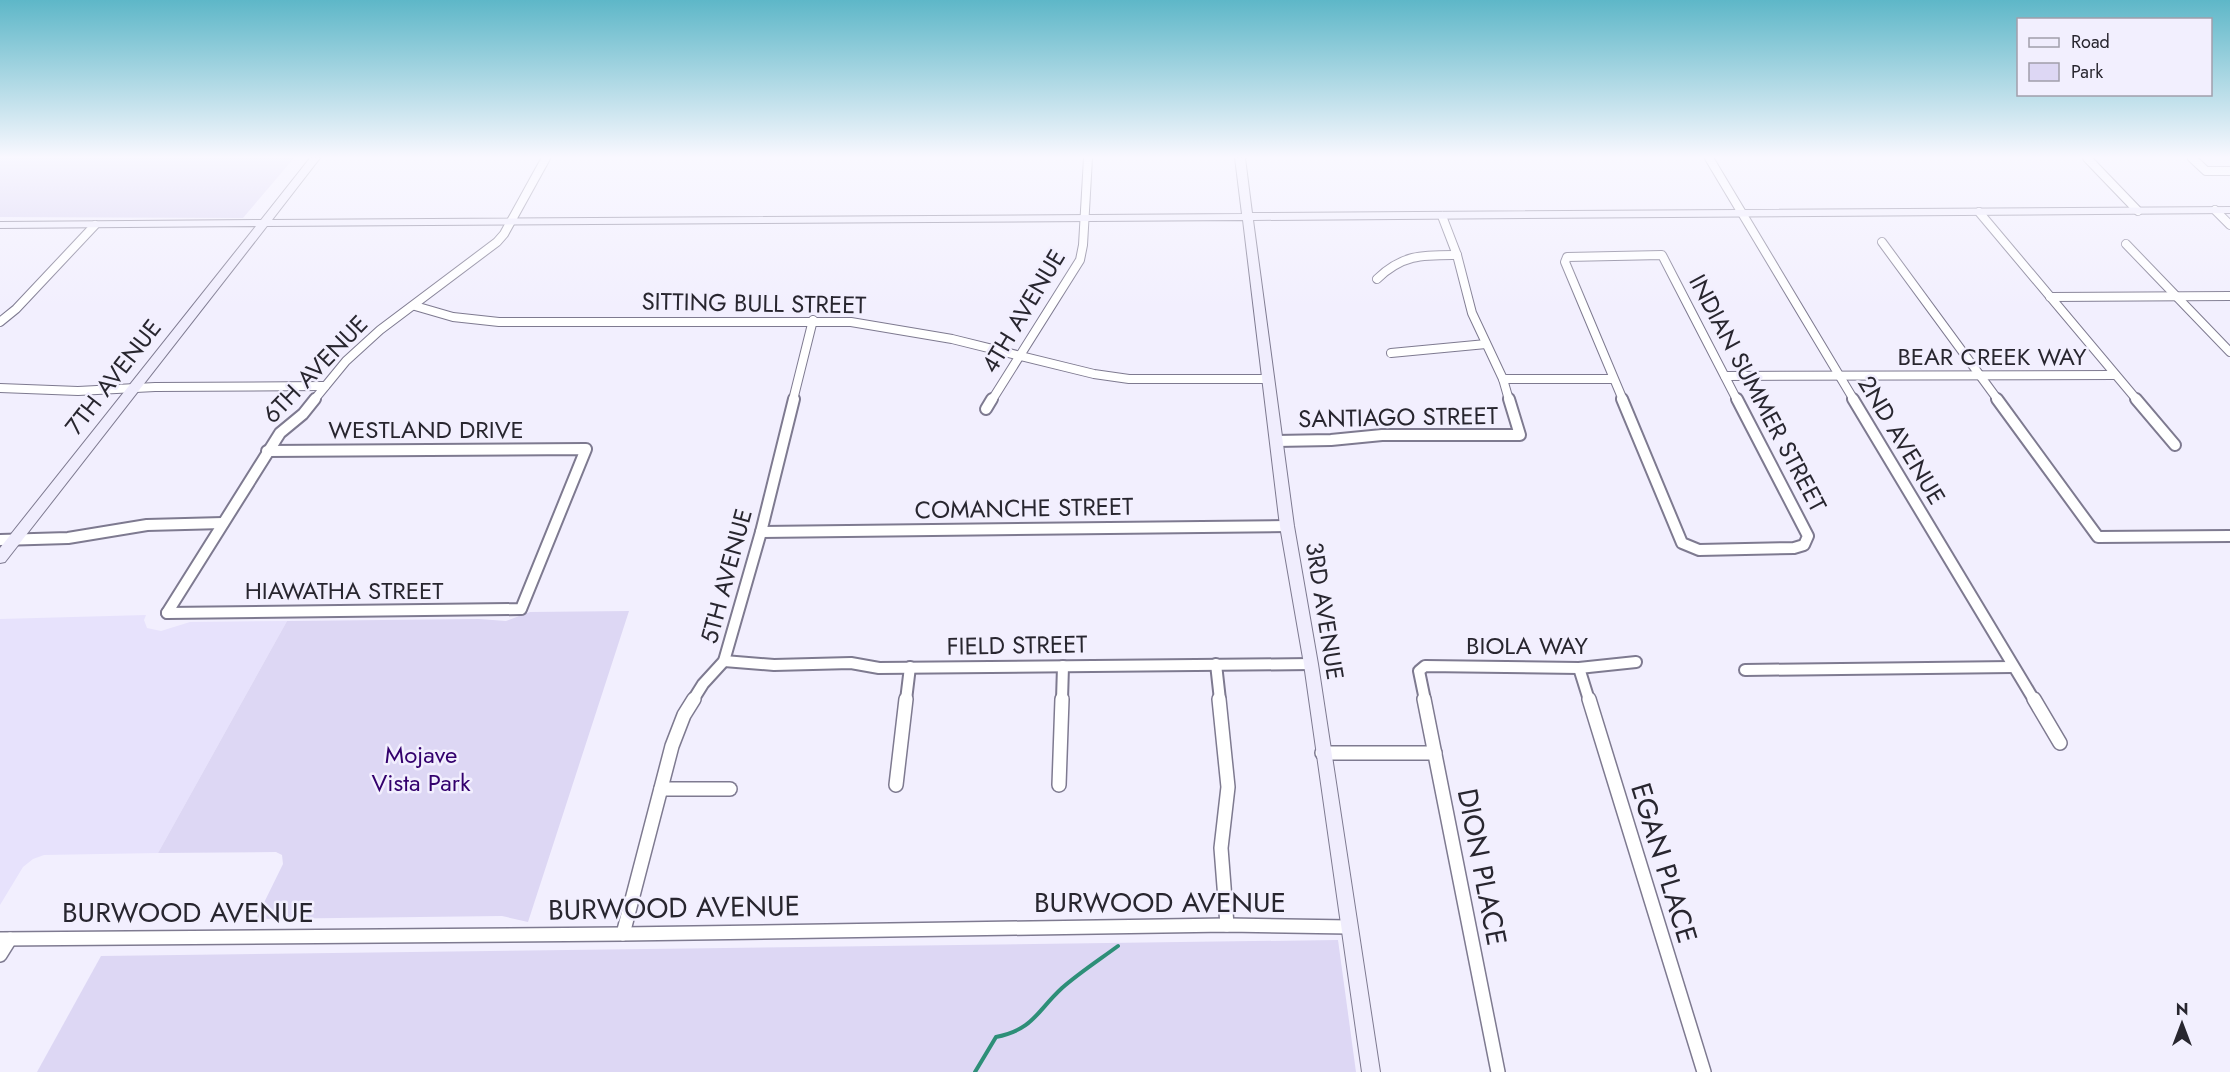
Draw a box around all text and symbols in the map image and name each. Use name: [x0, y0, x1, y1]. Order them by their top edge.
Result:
legend: [2017, 18, 2212, 96]
text: Road: [2071, 29, 2110, 55]
text: Park: [2071, 59, 2103, 85]
street label: 4TH AVENUE: [972, 242, 1074, 380]
street label: INDIAN SUMMER STREET: [1680, 268, 1836, 518]
street label: SITTING BULL STREET: [641, 284, 867, 322]
street label: 6TH AVENUE: [254, 307, 376, 431]
street label: 7TH AVENUE: [57, 312, 169, 442]
street label: BEAR CREEK WAY: [1897, 339, 2087, 374]
street label: 2ND AVENUE: [1850, 369, 1954, 511]
street label: SANTIAGO STREET: [1298, 398, 1498, 436]
street label: WESTLAND DRIVE: [328, 412, 524, 447]
street label: COMANCHE STREET: [914, 489, 1134, 527]
street label: 5TH AVENUE: [691, 505, 761, 647]
street label: 3RD AVENUE: [1297, 539, 1353, 683]
street label: HIAWATHA STREET: [245, 573, 443, 608]
street label: FIELD STREET: [946, 626, 1088, 664]
street label: BIOLA WAY: [1466, 628, 1588, 663]
park label: Mojave Vista Park: [371, 737, 471, 800]
street label: EGAN PLACE: [1620, 778, 1708, 948]
street label: DION PLACE: [1447, 785, 1517, 949]
street label: BURWOOD AVENUE: [1034, 882, 1286, 923]
street label: BURWOOD AVENUE: [548, 885, 800, 931]
street label: BURWOOD AVENUE: [62, 892, 314, 933]
north arrow: [2152, 994, 2212, 1054]
text: N: [2176, 998, 2188, 1021]

